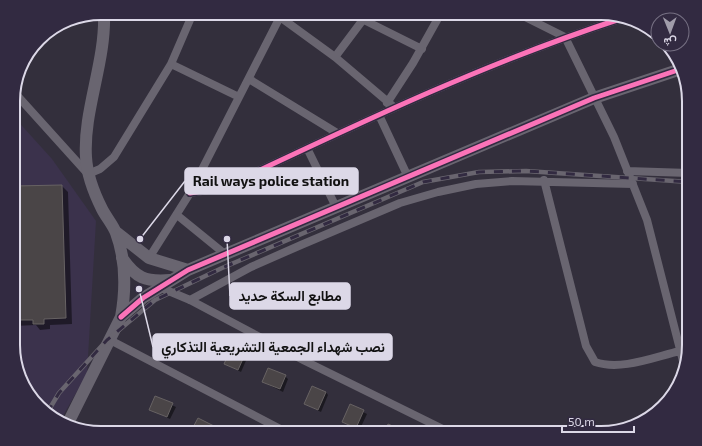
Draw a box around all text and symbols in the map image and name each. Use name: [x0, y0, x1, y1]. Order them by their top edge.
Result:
north arrow: [650, 12, 690, 52]
text: ش: [663, 35, 677, 49]
callout: Rail ways police station: [185, 168, 358, 194]
text: Rail ways police station: [193, 172, 349, 189]
callout: مطابع السكة حديد: [230, 283, 350, 309]
text: مطابع السكة حديد: [238, 287, 342, 306]
callout: نصب شهداء الجمعية التشريعية التذكاري: [153, 334, 392, 360]
text: نصب شهداء الجمعية التشريعية التذكاري: [161, 338, 385, 359]
scale bar: [562, 408, 634, 434]
text: 50 m: [568, 414, 595, 428]

